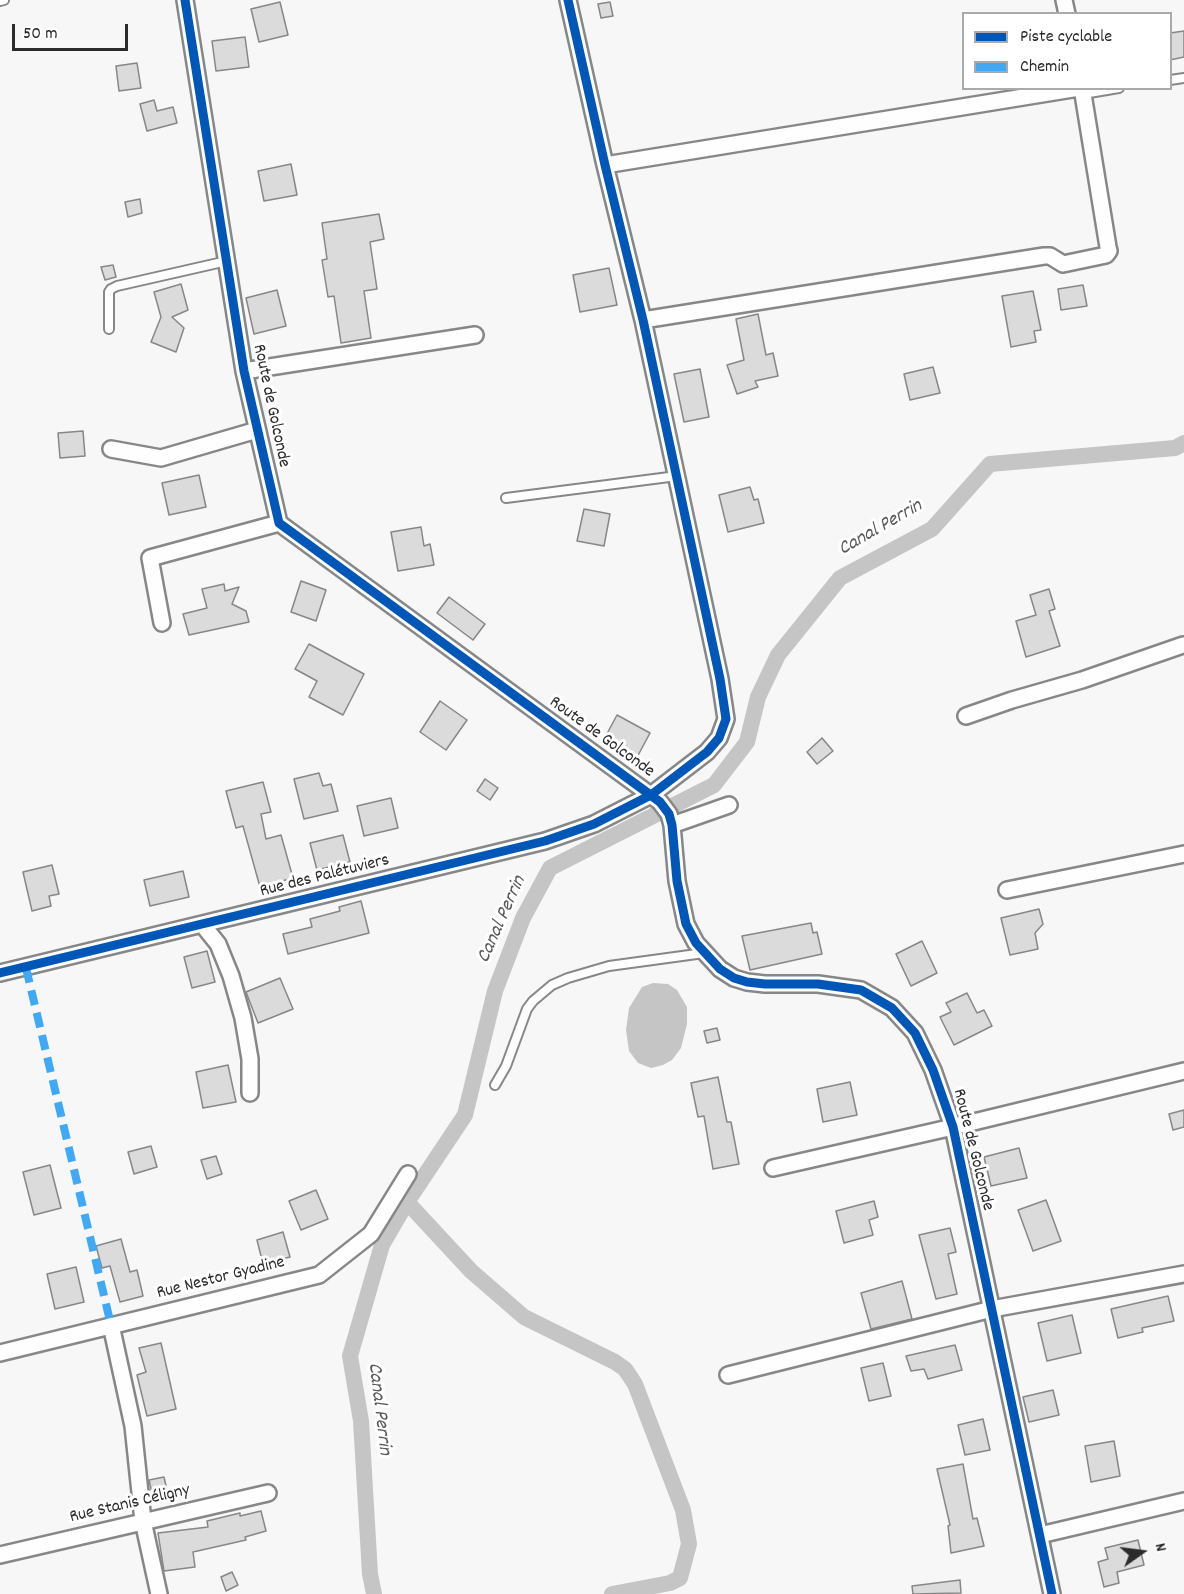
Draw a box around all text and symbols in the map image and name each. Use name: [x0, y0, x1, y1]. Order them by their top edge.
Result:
scale bar: [15, 12, 130, 50]
legend: [962, 12, 1172, 90]
text: 50 m: [23, 22, 58, 47]
text: Piste cyclable: [1020, 25, 1112, 50]
text: Chemin: [1020, 55, 1069, 80]
street label: Route de Golconde: [246, 343, 294, 469]
water label: Canal Perrin: [835, 495, 927, 563]
street label: Route de Golconde: [544, 693, 658, 783]
street label: Rue des Palétuviers: [258, 850, 392, 904]
water label: Canal Perrin: [473, 873, 533, 967]
street label: Route de Golconde: [946, 1087, 998, 1213]
street label: Rue Nestor Gyadine: [155, 1253, 287, 1305]
water label: Canal Perrin: [360, 1361, 396, 1457]
street label: Rue Stanis Céligny: [68, 1481, 192, 1529]
north arrow: [1112, 1522, 1172, 1582]
text: N: [1148, 1541, 1172, 1554]

